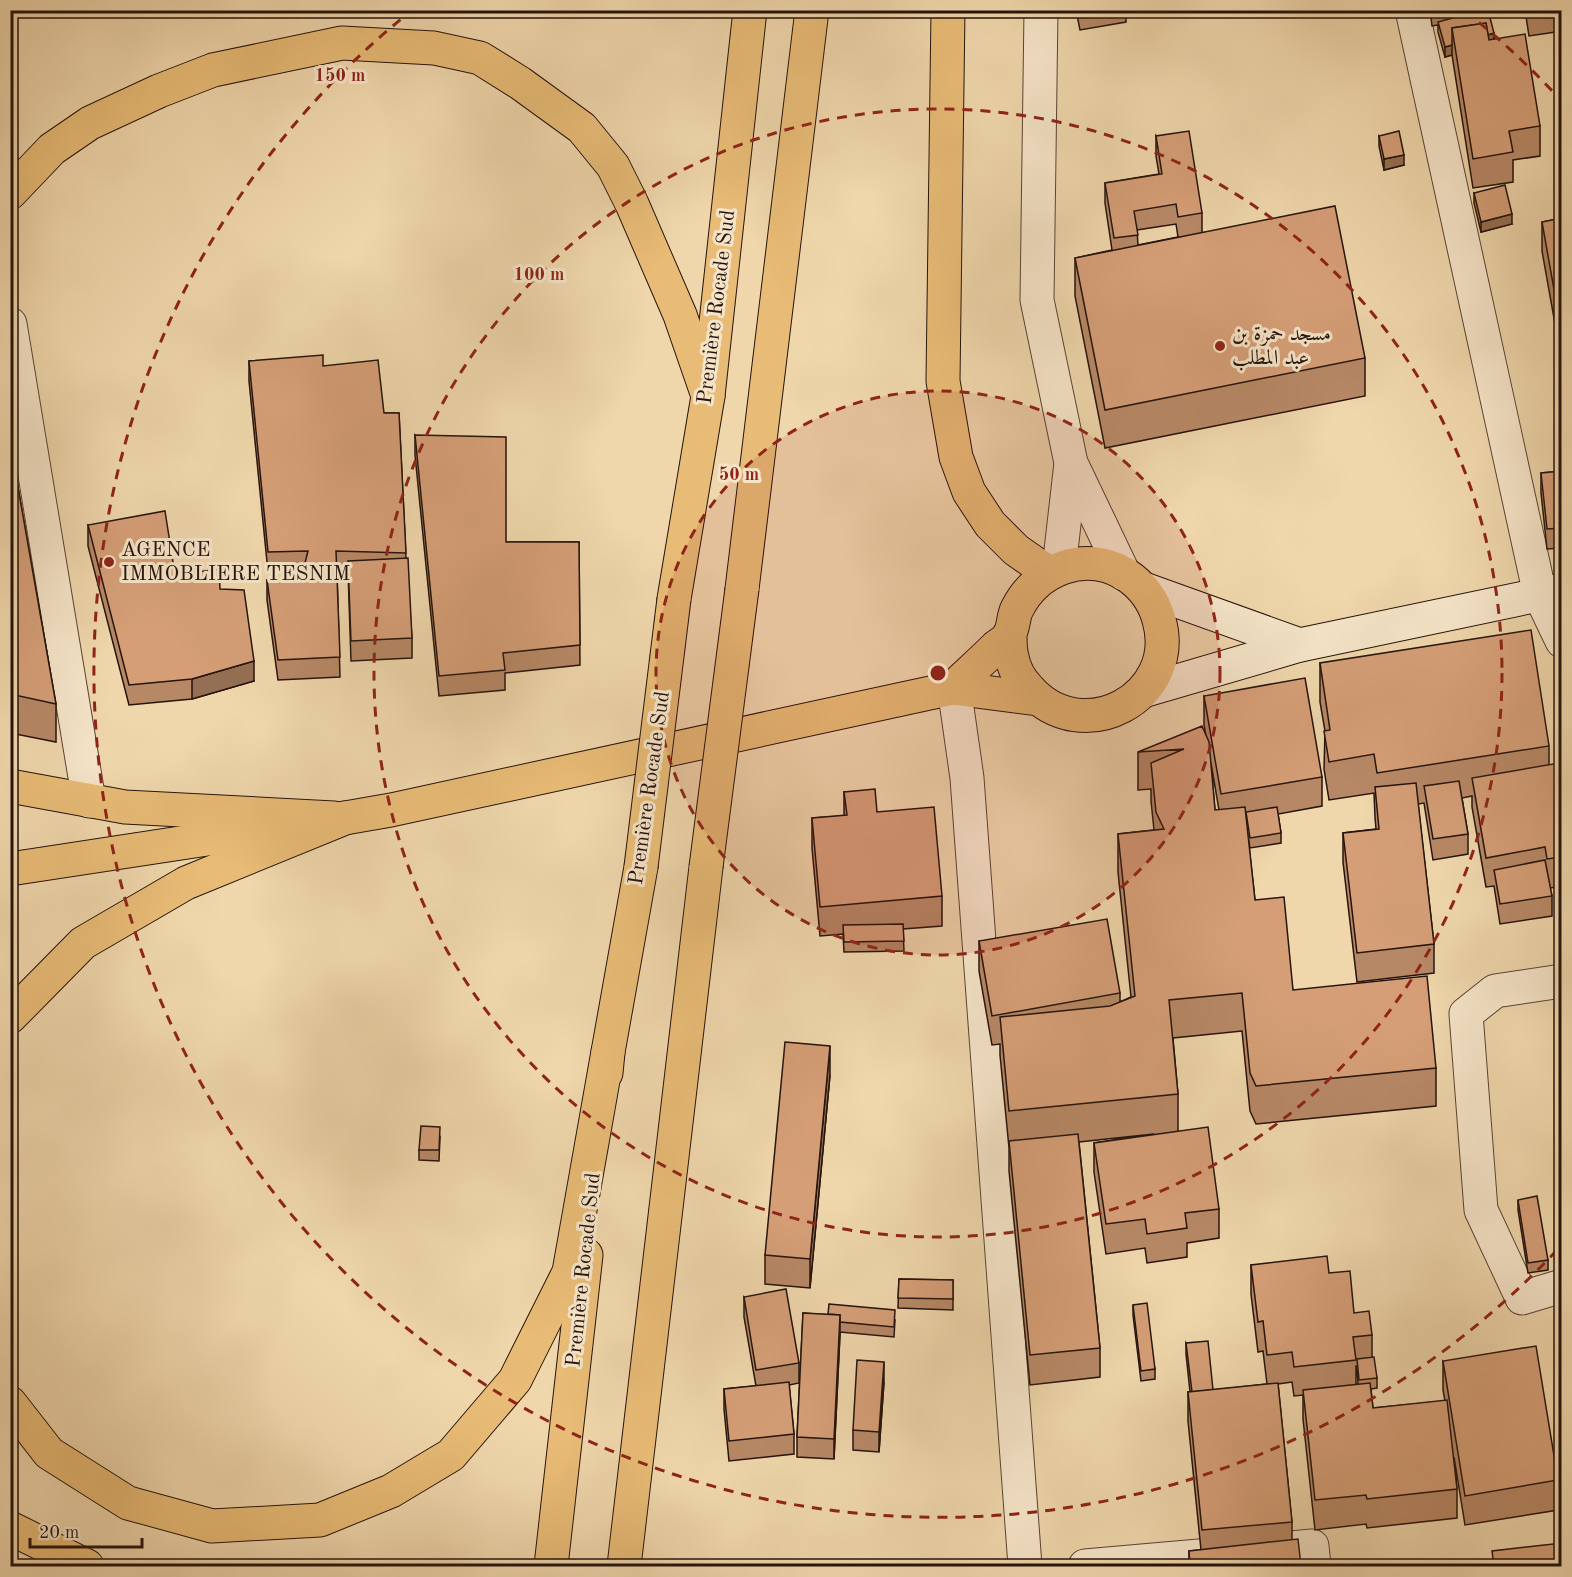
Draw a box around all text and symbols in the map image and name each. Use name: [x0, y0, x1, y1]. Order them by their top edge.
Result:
text: 150 m: [315, 67, 365, 85]
street label: Première Rocade Sud: [695, 209, 739, 405]
text: 100 m: [514, 266, 564, 284]
place label: مسجد حمزة بن عبد المطلب: [1232, 324, 1331, 371]
marker: مسجد حمزة بن عبد المطلب: [1213, 339, 1227, 353]
text: 50 m: [719, 466, 759, 484]
place label: AGENCE IMMOBLIERE TESNIM: [121, 540, 350, 585]
marker: AGENCE IMMOBLIERE TESNIM: [102, 555, 116, 569]
centre of rings: [928, 663, 948, 683]
street label: Première Rocade Sud: [626, 690, 674, 886]
street label: Première Rocade Sud: [563, 1172, 605, 1368]
scale bar: [30, 1511, 142, 1549]
text: 20 m: [39, 1524, 79, 1542]

